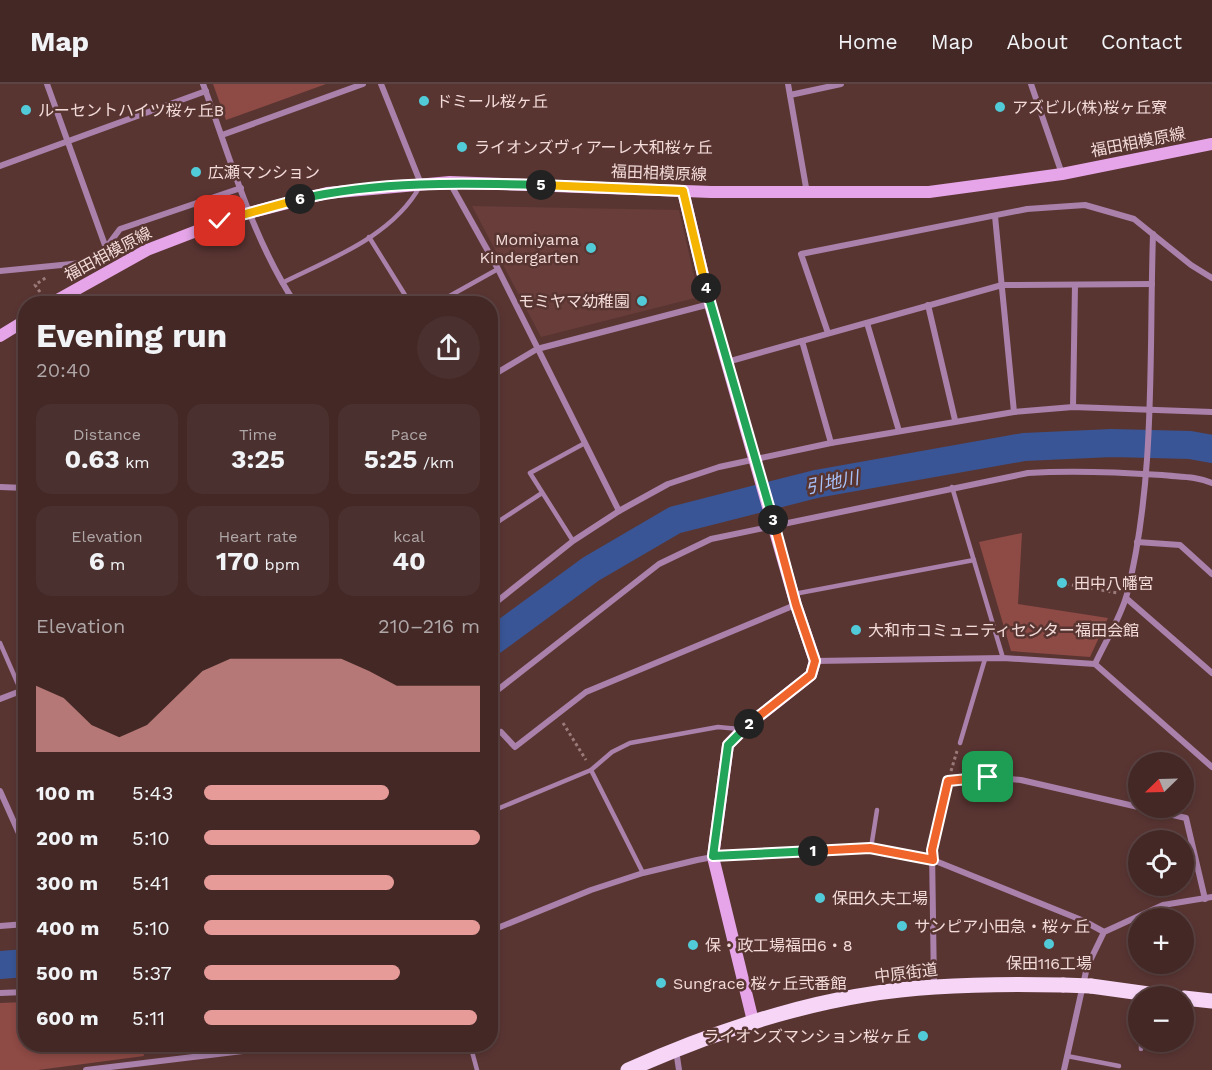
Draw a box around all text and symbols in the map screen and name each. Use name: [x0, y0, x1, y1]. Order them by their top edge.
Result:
text: Map: [30, 25, 89, 58]
text: Home: [838, 29, 898, 54]
text: Map: [931, 29, 974, 54]
text: About: [1007, 29, 1068, 54]
text: Contact: [1101, 29, 1182, 54]
place label: ドミール桜ヶ丘: [436, 92, 548, 111]
marker: ドミール桜ヶ丘: [417, 94, 431, 108]
place label: アズビル(株)桜ヶ丘寮: [1012, 98, 1167, 117]
marker: アズビル(株)桜ヶ丘寮: [993, 100, 1007, 114]
place label: ルーセントハイツ桜ヶ丘B: [38, 101, 224, 120]
marker: ルーセントハイツ桜ヶ丘B: [19, 103, 33, 117]
street label: 福田相模原線: [1089, 124, 1187, 160]
place label: ライオンズヴィアーレ大和桜ヶ丘: [474, 138, 713, 157]
marker: ライオンズヴィアーレ大和桜ヶ丘: [455, 140, 469, 154]
street label: 福田相模原線: [611, 162, 707, 184]
place label: 広瀬マンション: [208, 163, 320, 182]
marker: 広瀬マンション: [189, 165, 203, 179]
pin: 5: [526, 170, 556, 200]
text: 5: [536, 175, 546, 194]
pin: 6: [285, 184, 315, 214]
text: 6: [295, 189, 305, 208]
pin: [194, 195, 245, 246]
icon: check: [203, 204, 236, 237]
street label: 福田相模原線: [61, 223, 155, 285]
place label: Momiyama Kindergarten: [479, 230, 579, 267]
marker: Momiyama Kindergarten: [584, 241, 598, 255]
pin: 4: [691, 273, 721, 303]
text: 4: [701, 278, 711, 297]
place label: モミヤマ幼稚園: [518, 292, 630, 311]
marker: モミヤマ幼稚園: [635, 294, 649, 308]
text: Evening run: [36, 316, 227, 355]
button: share: [417, 316, 480, 379]
text: 20:40: [36, 358, 91, 382]
text: Distance: [73, 425, 141, 444]
text: Time: [239, 425, 277, 444]
text: Pace: [390, 425, 428, 444]
text: 0.63: [64, 444, 120, 474]
text: 3:25: [231, 444, 285, 474]
text: 5:25: [364, 444, 417, 474]
text: km: [120, 453, 150, 472]
text: /km: [417, 453, 454, 472]
water label: 引地川: [803, 466, 862, 497]
pin: 3: [758, 505, 788, 535]
text: 3: [768, 510, 778, 529]
text: Elevation: [71, 527, 143, 546]
text: Heart rate: [218, 527, 298, 546]
text: kcal: [393, 527, 425, 546]
text: 6: [89, 546, 105, 576]
text: 170: [216, 546, 259, 576]
text: 40: [392, 546, 426, 576]
text: m: [105, 555, 125, 574]
text: bpm: [259, 555, 300, 574]
place label: 田中八幡宮: [1074, 574, 1154, 593]
marker: 田中八幡宮: [1055, 576, 1069, 590]
text: Elevation: [36, 614, 125, 638]
text: 210–216 m: [378, 614, 480, 638]
place label: 大和市コミュニティセンター福田会館: [868, 621, 1139, 640]
marker: 大和市コミュニティセンター福田会館: [849, 623, 863, 637]
pin: 2: [734, 709, 764, 739]
text: 2: [744, 714, 754, 733]
pin: [962, 751, 1013, 802]
north arrow: [1128, 752, 1194, 818]
map controls: [1128, 752, 1194, 1052]
icon: arrive: [971, 760, 1004, 793]
text: 100 m: [36, 781, 95, 805]
text: 5:43: [132, 781, 173, 805]
text: 200 m: [36, 826, 98, 850]
text: 5:10: [132, 826, 170, 850]
button: locate: [1128, 830, 1194, 896]
pin: 1: [798, 836, 828, 866]
text: 1: [810, 841, 816, 860]
text: 300 m: [36, 871, 98, 895]
text: 5:41: [132, 871, 169, 895]
place label: 保田久夫工場: [832, 889, 928, 908]
marker: 保田久夫工場: [813, 891, 827, 905]
button: +: [1128, 908, 1194, 974]
text: 400 m: [36, 916, 99, 940]
text: 5:10: [132, 916, 170, 940]
place label: サンピア小田急・桜ヶ丘: [914, 917, 1090, 936]
marker: サンピア小田急・桜ヶ丘: [895, 919, 909, 933]
place label: 保・政工場福田6・8: [705, 936, 853, 955]
marker: 保田116工場: [1042, 937, 1056, 951]
marker: 保・政工場福田6・8: [686, 938, 700, 952]
place label: 保田116工場: [1006, 954, 1092, 973]
street label: 中原街道: [873, 960, 939, 986]
text: 500 m: [36, 961, 98, 985]
text: 5:37: [132, 961, 172, 985]
place label: Sungrace 桜ヶ丘弐番館: [673, 974, 846, 993]
marker: Sungrace 桜ヶ丘弐番館: [654, 976, 668, 990]
button: −: [1128, 986, 1194, 1052]
text: 600 m: [36, 1006, 99, 1030]
text: 5:11: [132, 1006, 165, 1030]
place label: ライオンズマンション桜ヶ丘: [703, 1027, 911, 1046]
marker: ライオンズマンション桜ヶ丘: [916, 1029, 930, 1043]

